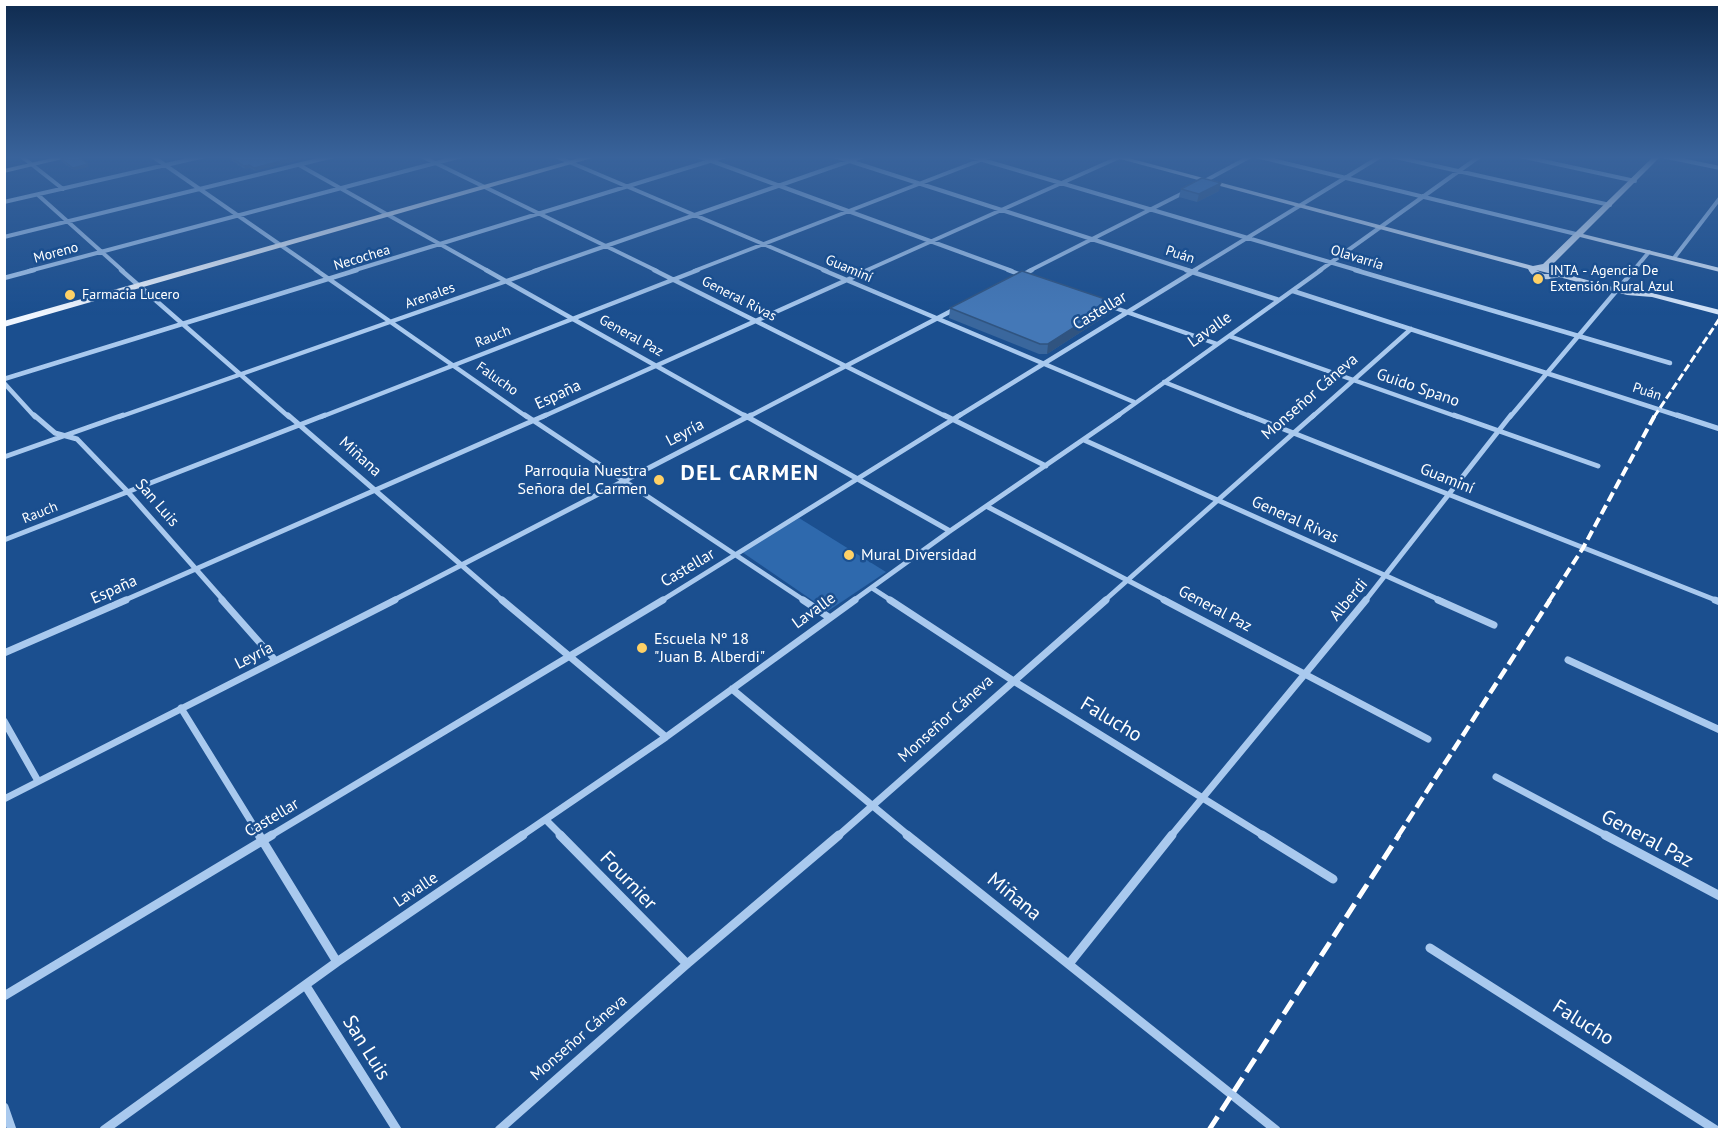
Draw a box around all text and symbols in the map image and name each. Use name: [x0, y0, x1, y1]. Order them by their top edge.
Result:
street label: Moreno: [32, 239, 80, 267]
street label: Necochea: [332, 242, 392, 274]
street label: Puán: [1163, 242, 1197, 268]
street label: Olavarría: [1328, 242, 1386, 274]
street label: Guaminí: [823, 252, 875, 286]
place label: INTA - Agencia De Extensión Rural Azul: [1550, 263, 1674, 296]
marker: INTA - Agencia De Extensión Rural Azul: [1531, 272, 1545, 286]
street label: General Rivas: [699, 273, 779, 325]
street label: Arenales: [403, 279, 457, 313]
place label: Farmacia Lucero: [82, 287, 180, 303]
street label: Castellar: [1069, 287, 1131, 335]
marker: Farmacia Lucero: [63, 288, 77, 302]
street label: Lavalle: [1184, 308, 1236, 352]
street label: General Paz: [596, 312, 666, 360]
street label: Rauch: [473, 322, 513, 352]
street label: Monseñor Cáneva: [1258, 350, 1362, 444]
street label: Falucho: [473, 359, 521, 399]
street label: Guido Spano: [1374, 365, 1462, 411]
street label: España: [532, 376, 584, 414]
street label: Puán: [1630, 379, 1664, 405]
street label: Leyría: [663, 415, 707, 451]
street label: Miñana: [335, 433, 385, 481]
street label: Guaminí: [1417, 459, 1477, 499]
place label: Parroquia Nuestra Señora del Carmen: [518, 461, 647, 499]
district label: DEL CARMEN: [680, 461, 820, 487]
marker: Parroquia Nuestra Señora del Carmen: [652, 473, 666, 487]
street label: San Luis: [131, 475, 183, 531]
street label: General Rivas: [1248, 492, 1342, 548]
street label: Rauch: [20, 498, 60, 528]
street label: Castellar: [657, 544, 719, 592]
place label: Mural Diversidad: [861, 545, 977, 565]
marker: Mural Diversidad: [842, 548, 856, 562]
street label: España: [88, 571, 140, 609]
street label: Alberdi: [1326, 575, 1372, 625]
street label: General Paz: [1175, 582, 1255, 636]
street label: Lavalle: [789, 589, 839, 633]
place label: Escuela Nº 18 "Juan B. Alberdi": [654, 629, 765, 667]
street label: Leyría: [232, 638, 276, 674]
marker: Escuela Nº 18 "Juan B. Alberdi": [635, 641, 649, 655]
street label: Monseñor Cáneva: [895, 671, 997, 767]
street label: Falucho: [1076, 692, 1146, 748]
street label: Castellar: [241, 794, 303, 842]
street label: General Paz: [1597, 805, 1697, 873]
street label: Fournier: [594, 847, 662, 915]
street label: Lavalle: [390, 868, 442, 912]
street label: Miñana: [982, 868, 1046, 926]
street label: Monseñor Cáneva: [527, 991, 631, 1085]
street label: Falucho: [1548, 995, 1618, 1051]
street label: San Luis: [337, 1011, 395, 1085]

